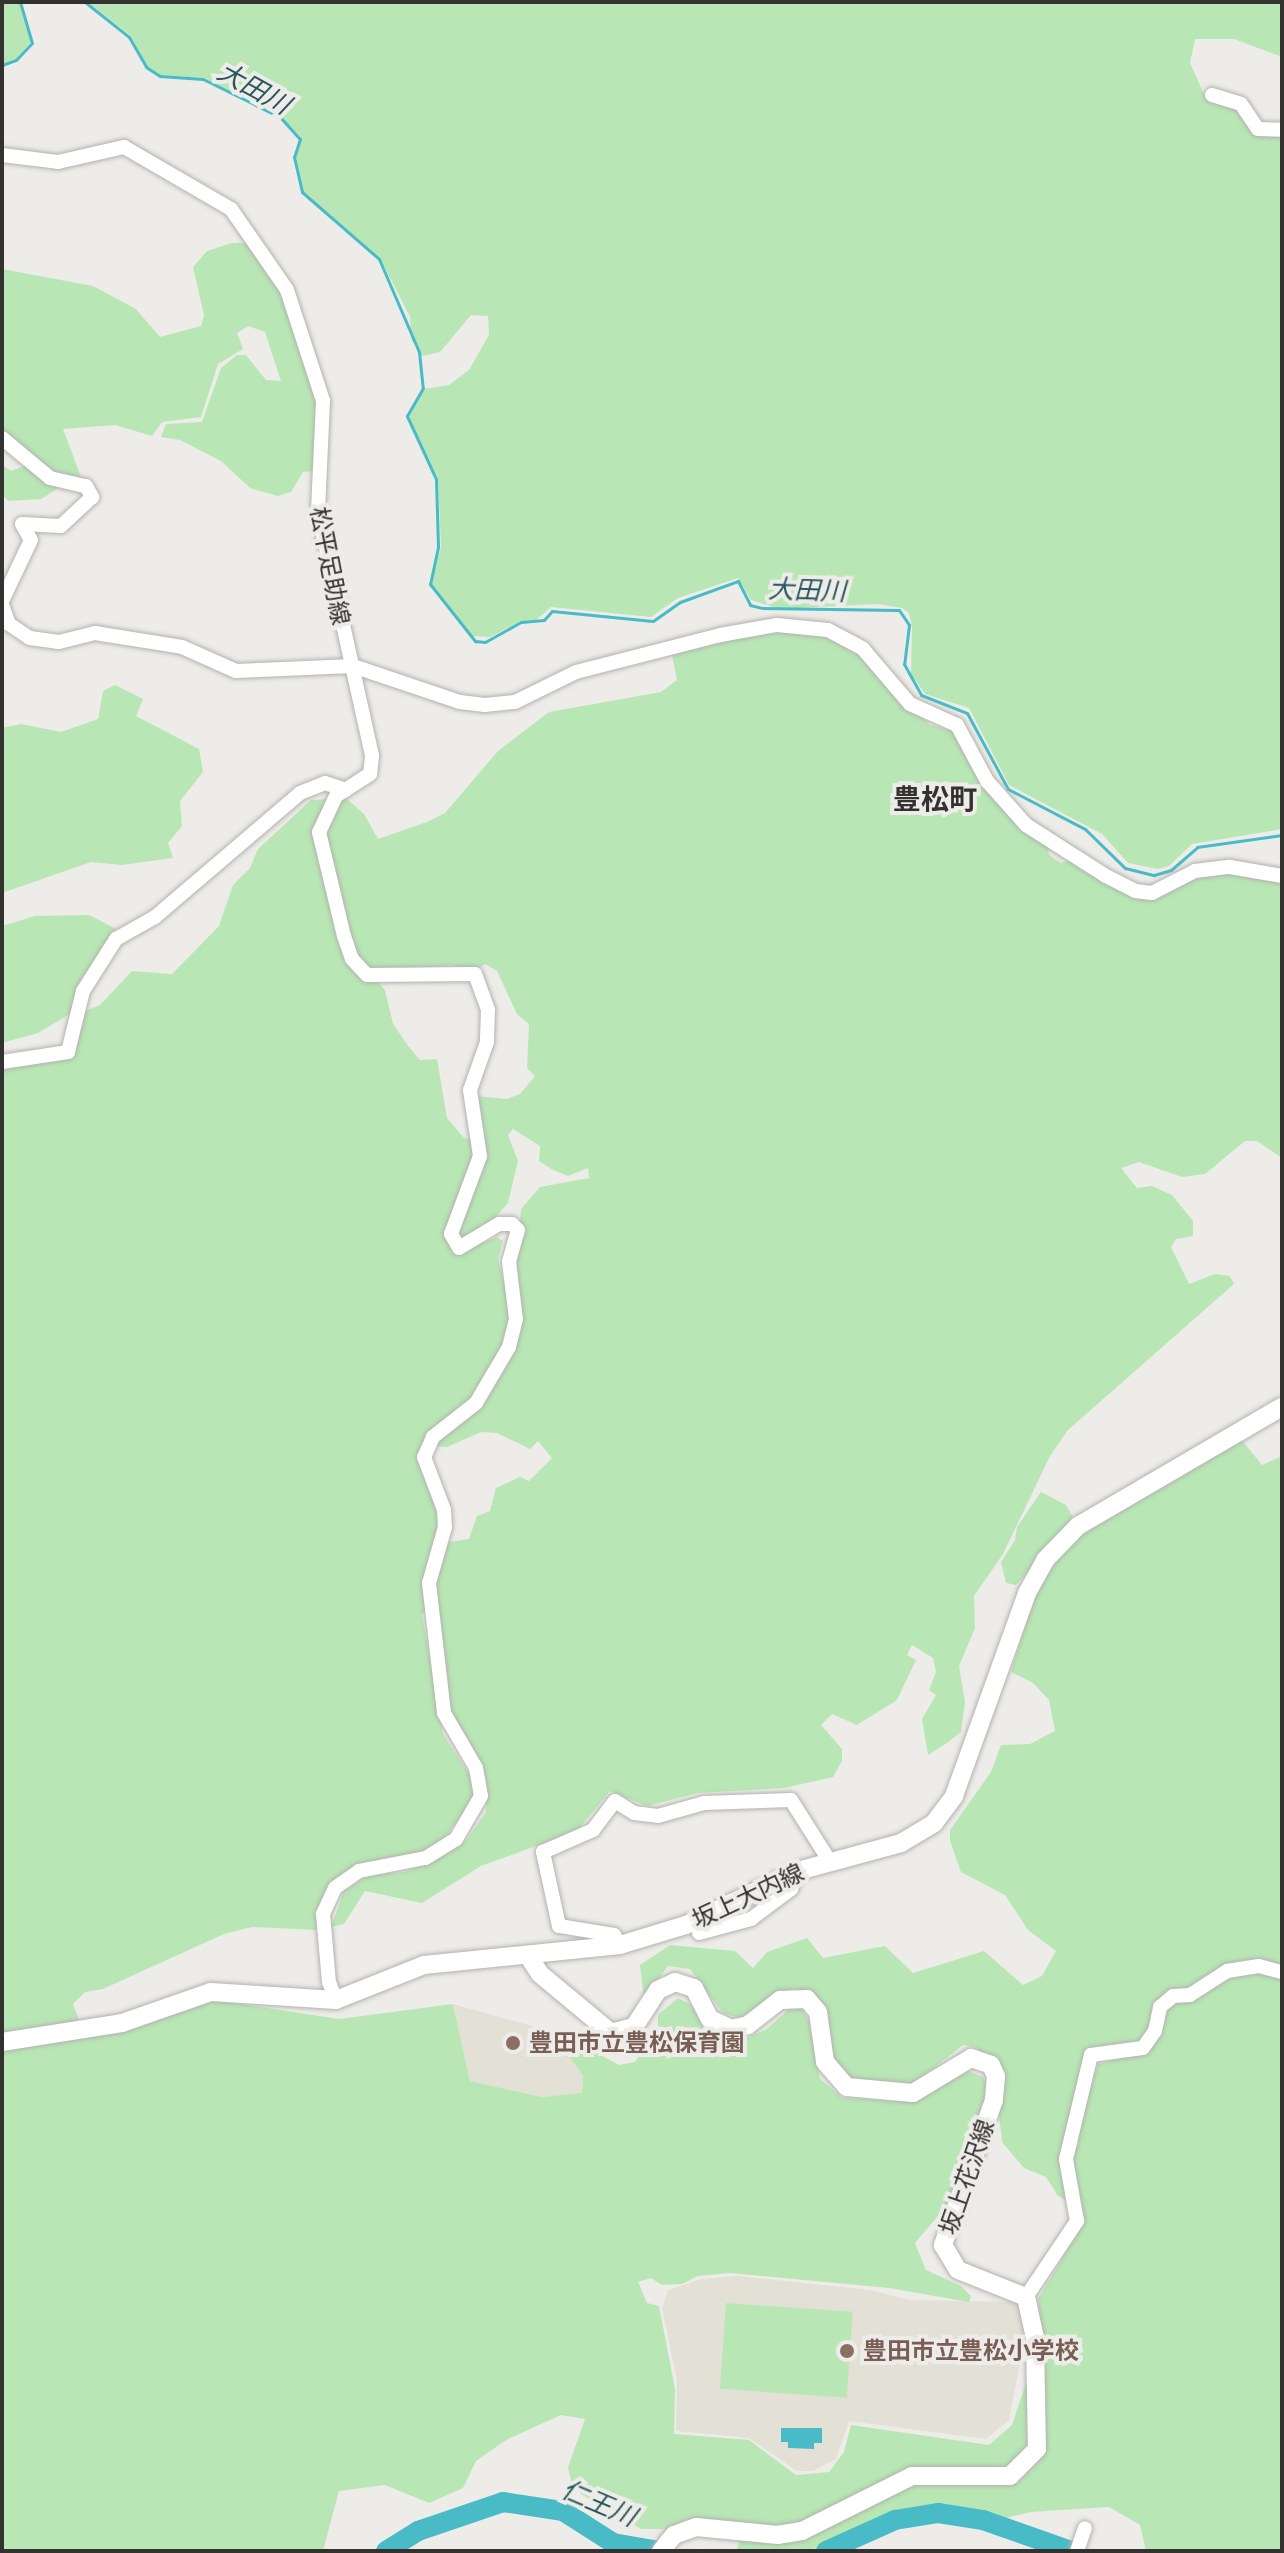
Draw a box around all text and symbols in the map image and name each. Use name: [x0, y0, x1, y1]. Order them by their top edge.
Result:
water label: 大田川: [212, 55, 296, 121]
street label: 松平足助線: [304, 504, 356, 628]
water label: 大田川: [767, 573, 847, 607]
district label: 豊松町: [893, 782, 977, 816]
street label: 坂上大内線: [688, 1858, 808, 1934]
place label: 豊田市立豊松保育園: [529, 2029, 745, 2057]
marker: 豊田市立豊松保育園: [504, 2034, 522, 2052]
street label: 坂上花沢線: [934, 2116, 1000, 2238]
place label: 豊田市立豊松小学校: [863, 2337, 1079, 2365]
marker: 豊田市立豊松小学校: [838, 2342, 856, 2360]
water label: 仁王川: [557, 2473, 641, 2533]

